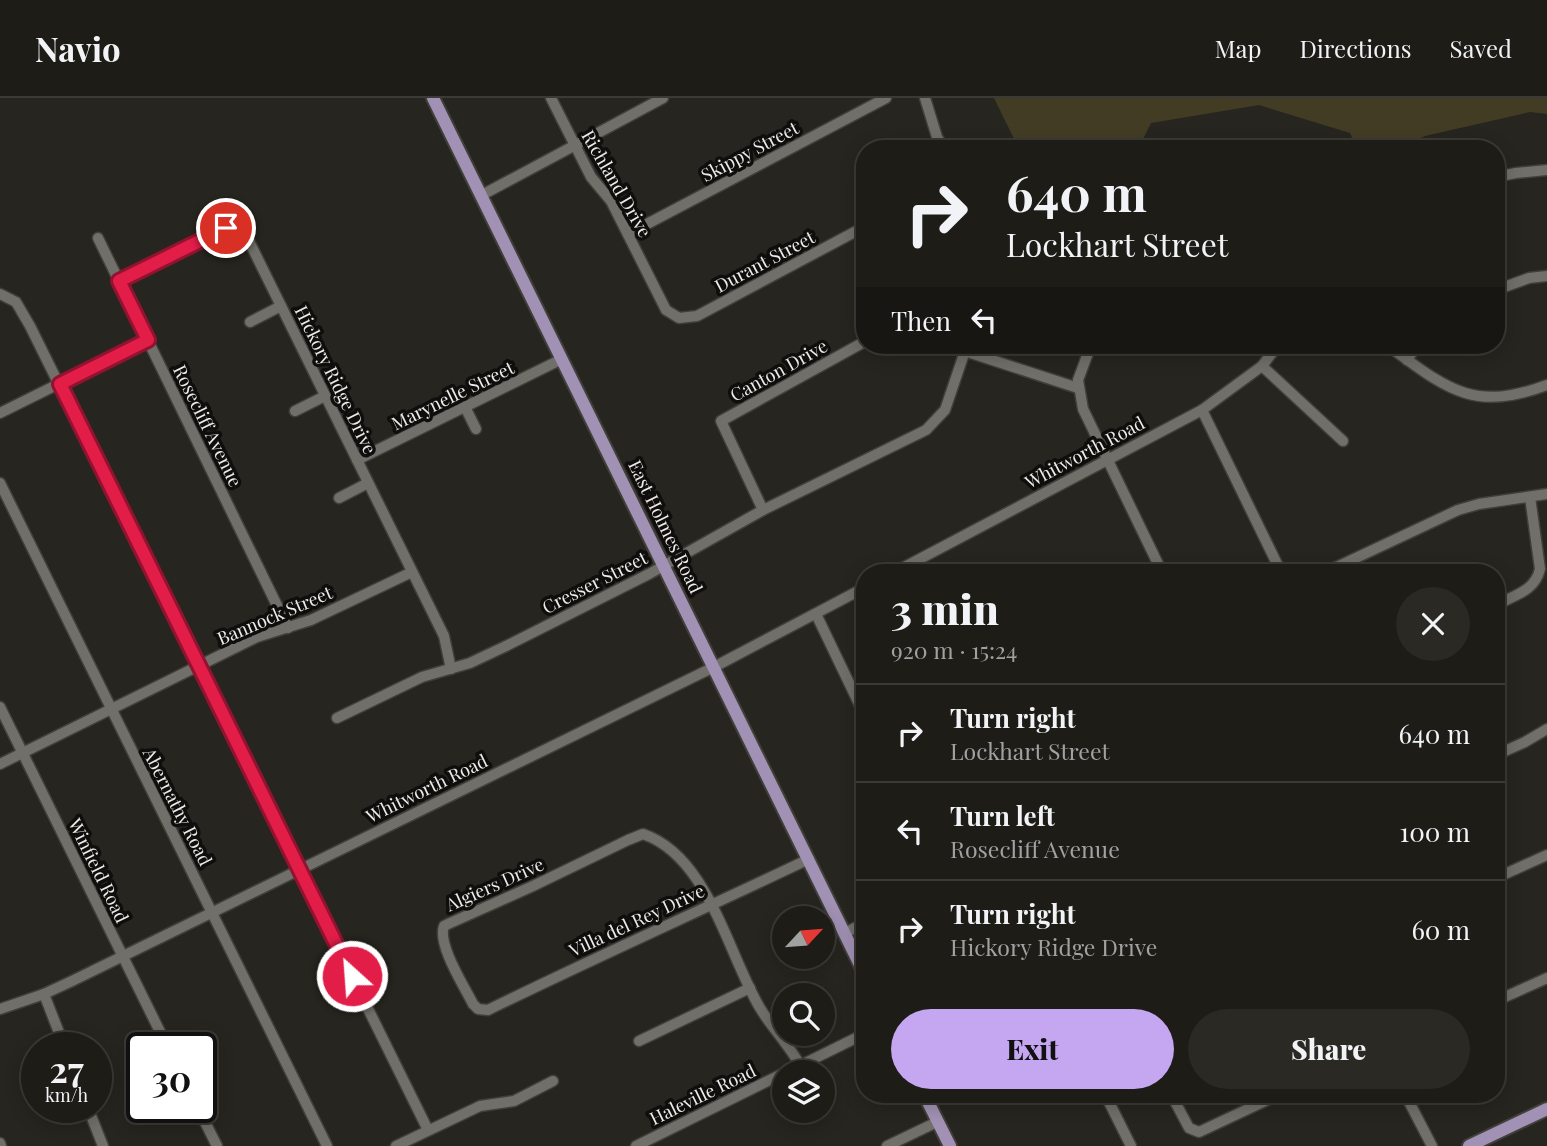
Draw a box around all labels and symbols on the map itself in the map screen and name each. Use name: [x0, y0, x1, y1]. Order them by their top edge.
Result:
street label: Skippy Street: [697, 115, 803, 187]
street label: Richland Drive: [576, 125, 657, 242]
pin: [196, 198, 256, 258]
street label: Durant Street: [710, 224, 819, 298]
street label: Hickory Ridge Drive: [290, 301, 382, 458]
street label: Canton Drive: [726, 334, 831, 407]
street label: Marynelle Street: [387, 355, 518, 435]
street label: Rosecliff Avenue: [168, 361, 248, 491]
street label: Whitworth Road: [1020, 410, 1149, 494]
street label: East Holmes Road: [623, 456, 709, 598]
street label: Cresser Street: [538, 545, 652, 619]
street label: Bannock Street: [213, 580, 336, 650]
street label: Abernathy Road: [137, 743, 218, 870]
street label: Whitworth Road: [361, 748, 492, 828]
street label: Winfield Road: [63, 814, 135, 927]
street label: Algiers Drive: [441, 852, 547, 917]
street label: Villa del Rey Drive: [564, 878, 708, 962]
north arrow: [772, 906, 835, 970]
position arrow: [315, 939, 389, 1013]
speed limit sign: 30: [126, 1032, 217, 1123]
street label: Haleville Road: [646, 1058, 760, 1130]

